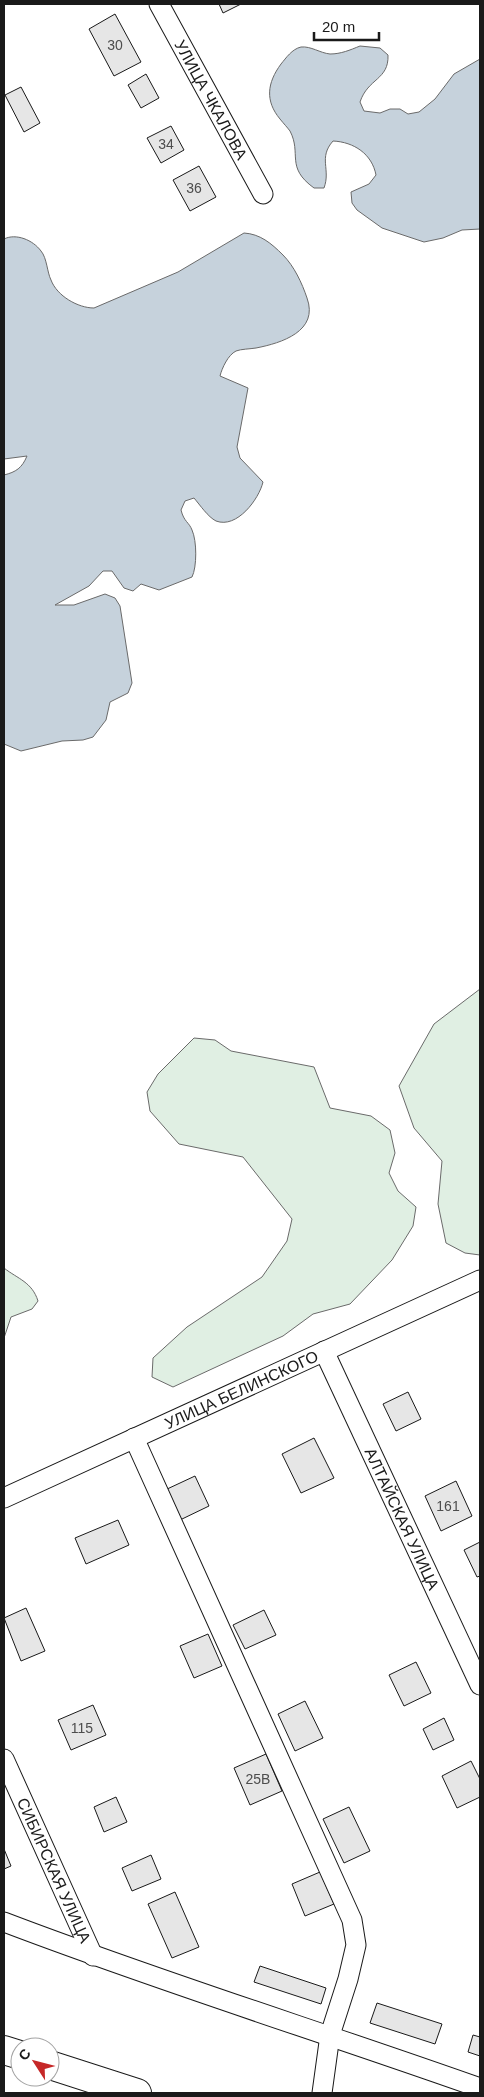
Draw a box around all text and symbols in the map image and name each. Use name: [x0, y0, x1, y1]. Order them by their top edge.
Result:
scale bar: [314, 10, 379, 42]
text: 20 m: [322, 18, 355, 35]
house number: 30: [107, 37, 123, 53]
street label: УЛИЦА ЧКАЛОВА: [171, 37, 251, 163]
house number: 34: [158, 136, 174, 152]
house number: 36: [186, 180, 202, 196]
street label: УЛИЦА БЕЛИНСКОГО: [162, 1347, 321, 1432]
street label: АЛТАЙСКАЯ УЛИЦА: [361, 1445, 442, 1593]
house number: 161: [436, 1498, 460, 1514]
house number: 115: [71, 1720, 93, 1736]
house number: 25В: [246, 1771, 270, 1787]
street label: СИБИРСКАЯ УЛИЦА: [14, 1795, 94, 1946]
north arrow: [10, 2037, 60, 2087]
text: С: [15, 2046, 34, 2063]

